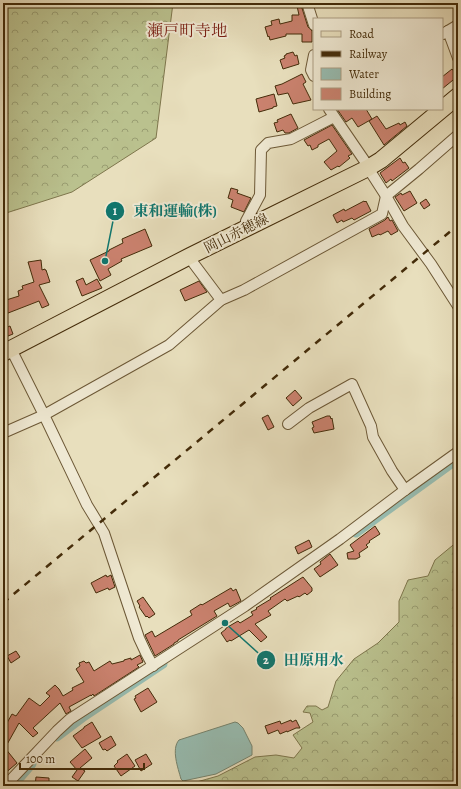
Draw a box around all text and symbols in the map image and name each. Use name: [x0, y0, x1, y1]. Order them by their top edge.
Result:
legend: [313, 18, 443, 110]
district label: 瀬戸町寺地: [147, 20, 227, 42]
text: Road: [349, 26, 375, 42]
text: Railway: [349, 46, 388, 62]
text: Water: [348, 66, 379, 82]
text: Building: [349, 86, 391, 102]
callout: 東和運輸(株): [105, 197, 225, 224]
text: 東和運輸(株): [133, 201, 217, 221]
text: 1: [113, 203, 118, 219]
street label: 岡山赤穂線: [201, 209, 272, 258]
callout: 田原用水: [256, 646, 352, 673]
text: 田原用水: [284, 650, 344, 670]
text: 2: [263, 652, 269, 668]
scale bar: [20, 745, 144, 771]
text: 100 m: [26, 751, 55, 767]

